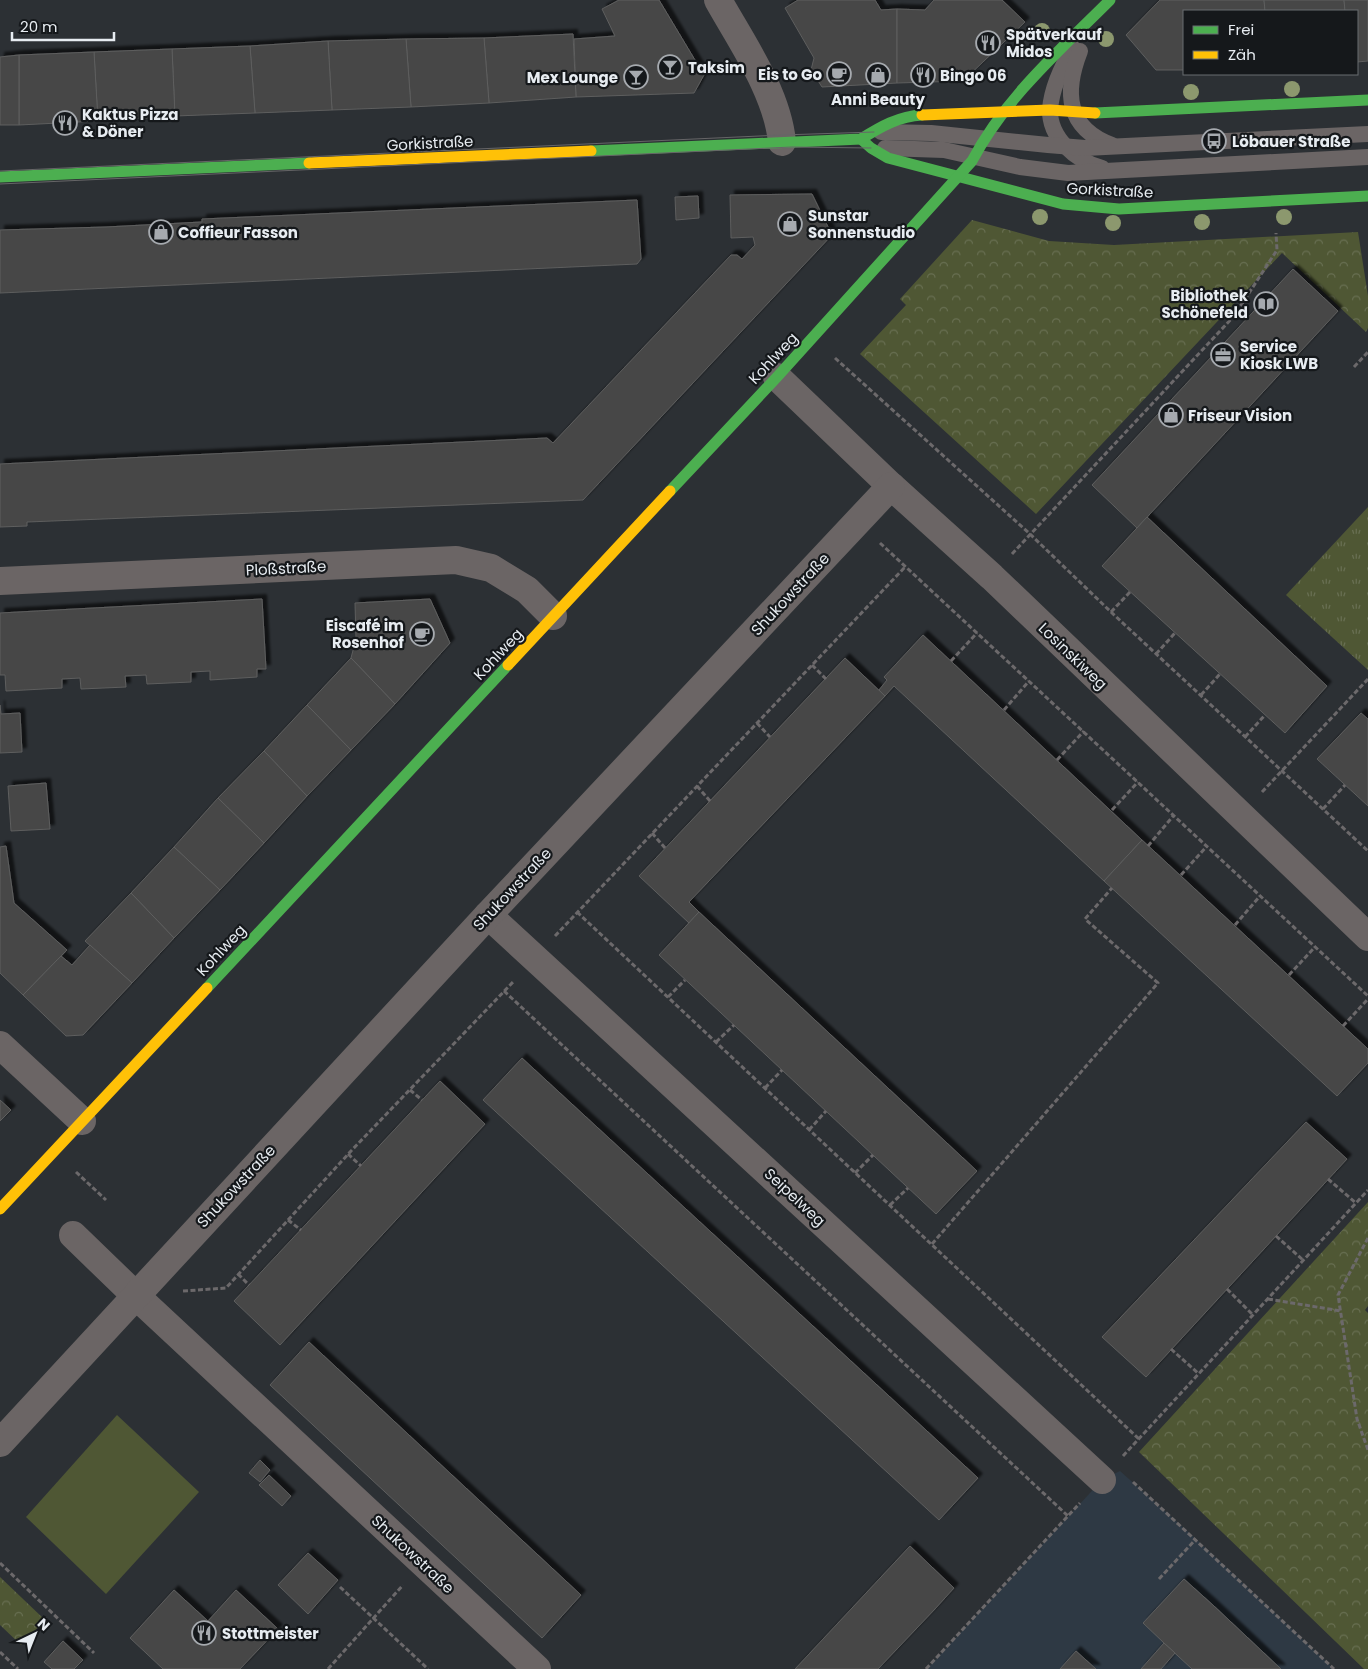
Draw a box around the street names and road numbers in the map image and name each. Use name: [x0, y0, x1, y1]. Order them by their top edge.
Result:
street label: Gorkistraße: [386, 130, 474, 156]
street label: Gorkistraße: [1066, 177, 1154, 203]
street label: Kohlweg: [744, 328, 802, 388]
street label: Shukowstraße: [746, 548, 834, 640]
street label: Ploßstraße: [245, 555, 327, 581]
street label: Losinskiweg: [1034, 618, 1112, 694]
street label: Kohlweg: [469, 624, 527, 684]
street label: Shukowstraße: [468, 843, 556, 935]
street label: Kohlweg: [192, 920, 250, 980]
street label: Shukowstraße: [192, 1140, 280, 1232]
street label: Seipelweg: [760, 1163, 830, 1231]
street label: Shukowstraße: [367, 1510, 459, 1598]

